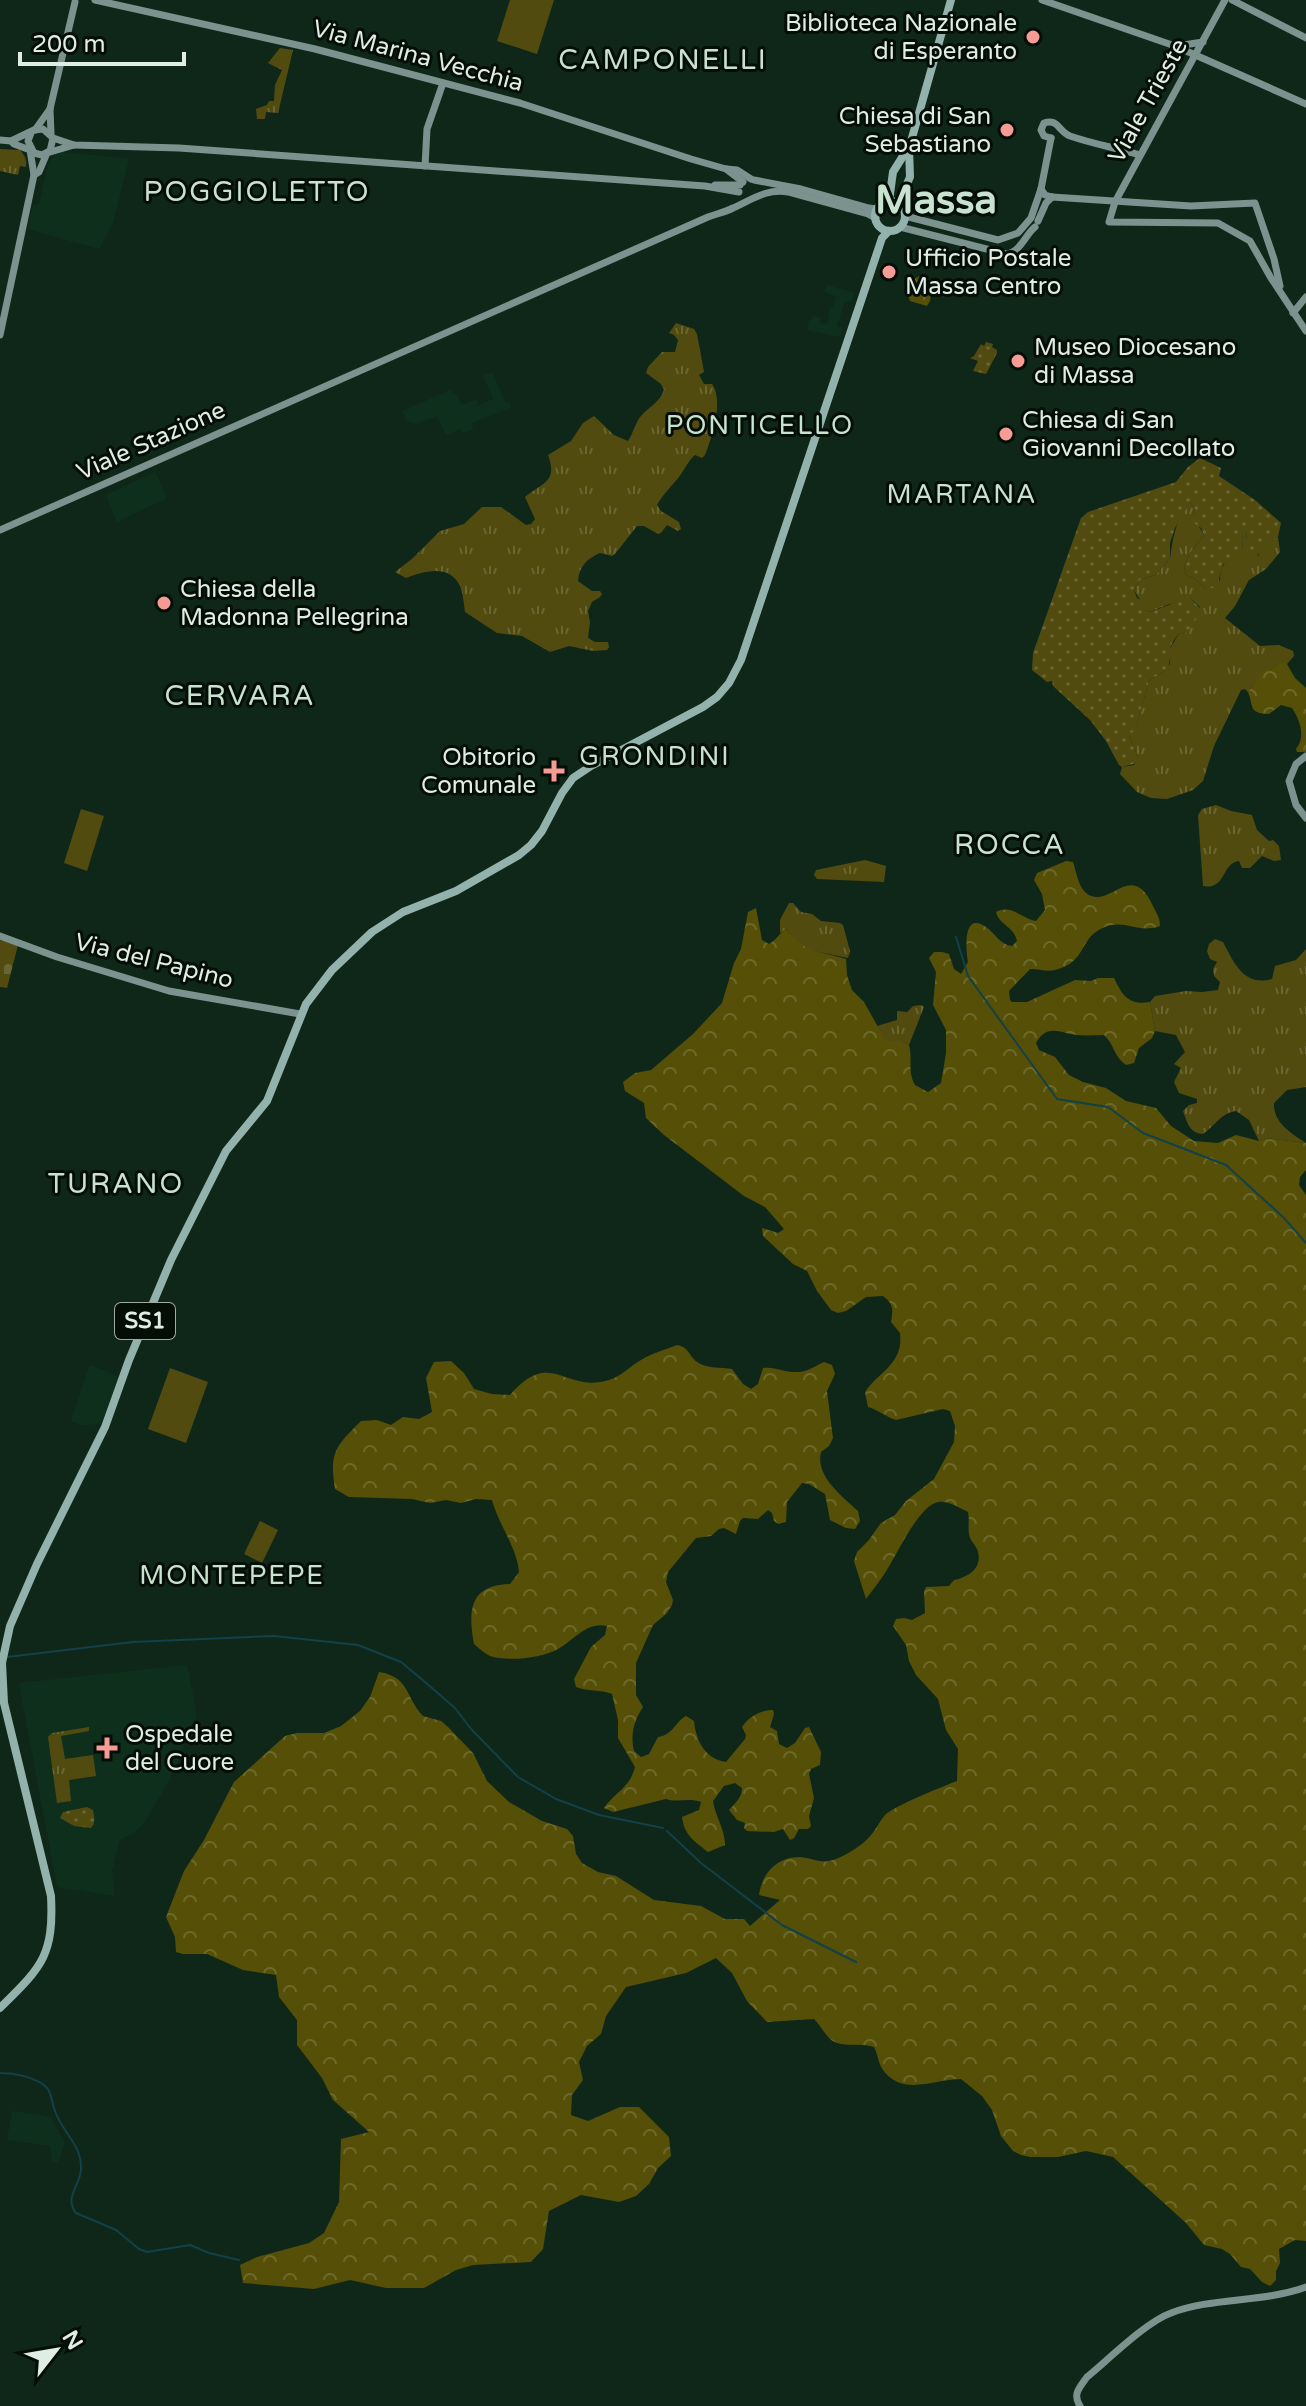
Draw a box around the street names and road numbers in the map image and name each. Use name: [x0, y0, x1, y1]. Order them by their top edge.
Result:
street label: Via Marina Vecchia: [310, 14, 526, 98]
street label: Viale Trieste: [1102, 34, 1194, 168]
street label: Viale Stazione: [72, 395, 230, 487]
street label: Via del Papino: [72, 927, 236, 995]
road number: SS1: [115, 1303, 175, 1339]

